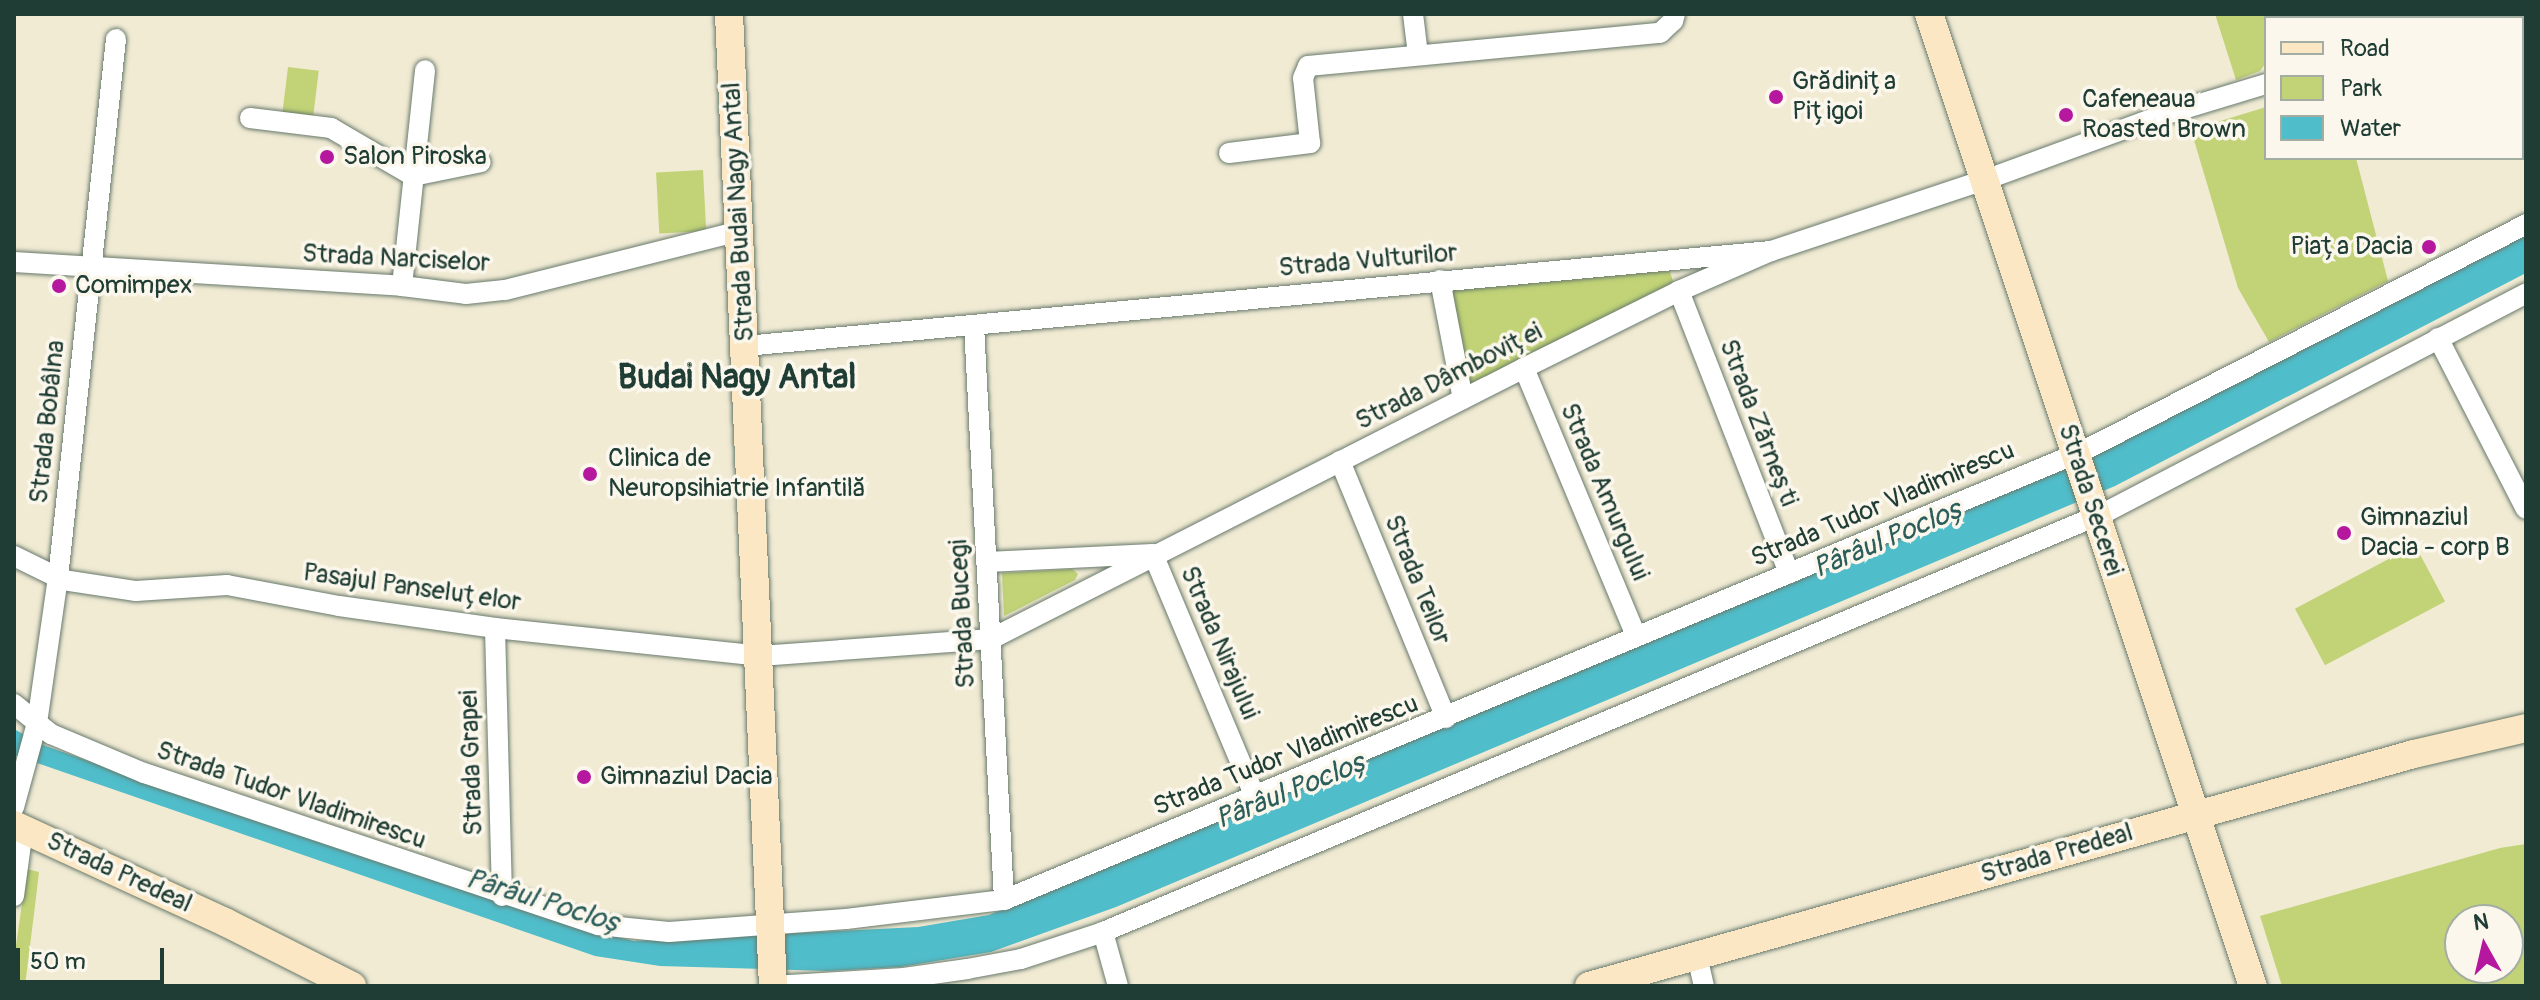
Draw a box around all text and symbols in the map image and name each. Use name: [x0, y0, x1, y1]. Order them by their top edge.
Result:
legend: [2264, 16, 2524, 160]
text: Road: [2340, 34, 2390, 63]
place label: Grădinița Pițigoi: [1792, 66, 1896, 128]
text: Park: [2340, 74, 2382, 103]
street label: Strada Budai Nagy Antal: [717, 81, 761, 343]
place label: Cafeneaua Roasted Brown: [2082, 84, 2246, 146]
marker: Grădinița Pițigoi: [1767, 88, 1785, 106]
marker: Cafeneaua Roasted Brown: [2057, 106, 2075, 124]
text: Water: [2340, 114, 2401, 143]
place label: Salon Piroska: [343, 141, 487, 173]
marker: Salon Piroska: [318, 148, 336, 166]
place label: Piața Dacia: [2290, 231, 2413, 263]
street label: Strada Narciselor: [301, 238, 491, 280]
street label: Strada Vulturilor: [1277, 238, 1459, 284]
marker: Piața Dacia: [2420, 238, 2438, 256]
place label: Comimpex: [75, 270, 192, 302]
marker: Comimpex: [50, 277, 68, 295]
street label: Strada Dâmboviței: [1351, 317, 1547, 437]
street label: Strada Zărnești: [1712, 335, 1804, 511]
street label: Strada Bobâlna: [24, 339, 72, 505]
district label: Budai Nagy Antal: [618, 358, 856, 398]
street label: Strada Amurgului: [1553, 399, 1655, 585]
street label: Strada Secerei: [2051, 420, 2129, 580]
street label: Strada Tudor Vladimirescu: [1747, 435, 2019, 575]
place label: Clinica de Neuropsihiatrie Infantilă: [608, 443, 866, 504]
marker: Clinica de Neuropsihiatrie Infantilă: [579, 463, 601, 485]
water label: Pârâul Pocloș: [1808, 492, 1970, 586]
place label: Gimnaziul Dacia - corp B: [2360, 502, 2510, 564]
street label: Strada Teilor: [1377, 511, 1457, 649]
marker: Gimnaziul Dacia - corp B: [2335, 524, 2353, 542]
street label: Strada Bucegi: [944, 539, 982, 689]
street label: Pasajul Panseluțelor: [301, 557, 523, 619]
street label: Strada Nirajului: [1173, 562, 1265, 724]
street label: Strada Tudor Vladimirescu: [1149, 689, 1423, 823]
street label: Strada Grapei: [454, 690, 490, 836]
street label: Strada Tudor Vladimirescu: [152, 735, 430, 857]
water label: Pârâul Pocloș: [1211, 745, 1373, 837]
place label: Gimnaziul Dacia: [600, 761, 773, 793]
marker: Gimnaziul Dacia: [575, 768, 593, 786]
street label: Strada Predeal: [1977, 817, 2137, 891]
street label: Strada Predeal: [41, 826, 197, 920]
water label: Pârâul Pocloș: [462, 862, 626, 942]
north arrow: [2444, 904, 2524, 984]
text: N: [2472, 907, 2490, 937]
scale bar: [20, 932, 168, 982]
text: 50 m: [30, 947, 86, 976]

